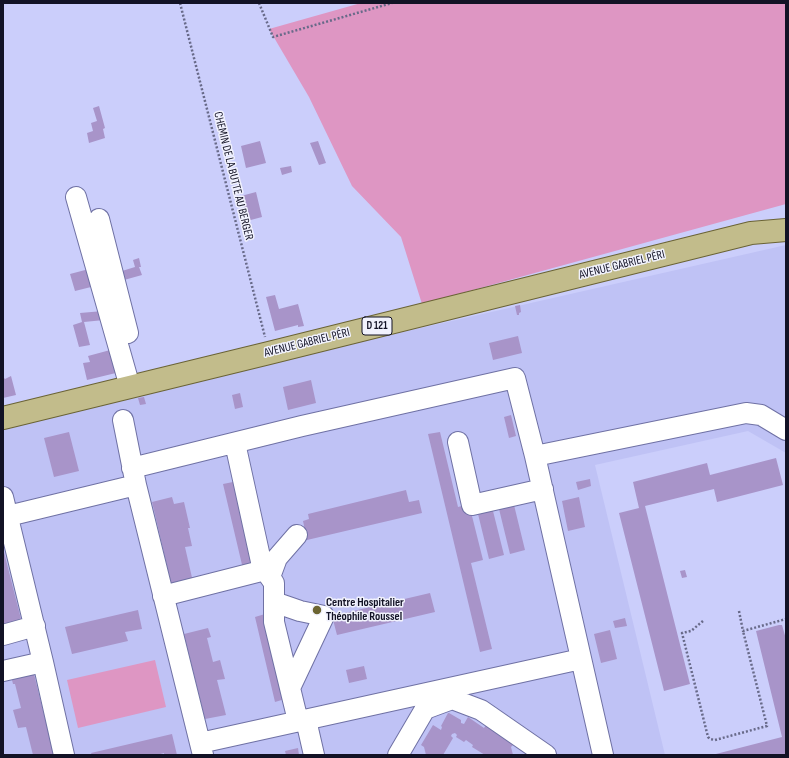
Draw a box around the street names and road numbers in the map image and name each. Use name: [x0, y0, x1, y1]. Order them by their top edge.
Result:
street label: CHEMIN DE LA BUTTE AU BERGER: [210, 110, 256, 242]
street label: AVENUE GABRIEL PÉRI: [578, 247, 666, 283]
road number: D 121: [362, 317, 392, 335]
street label: AVENUE GABRIEL PÉRI: [263, 325, 351, 361]

